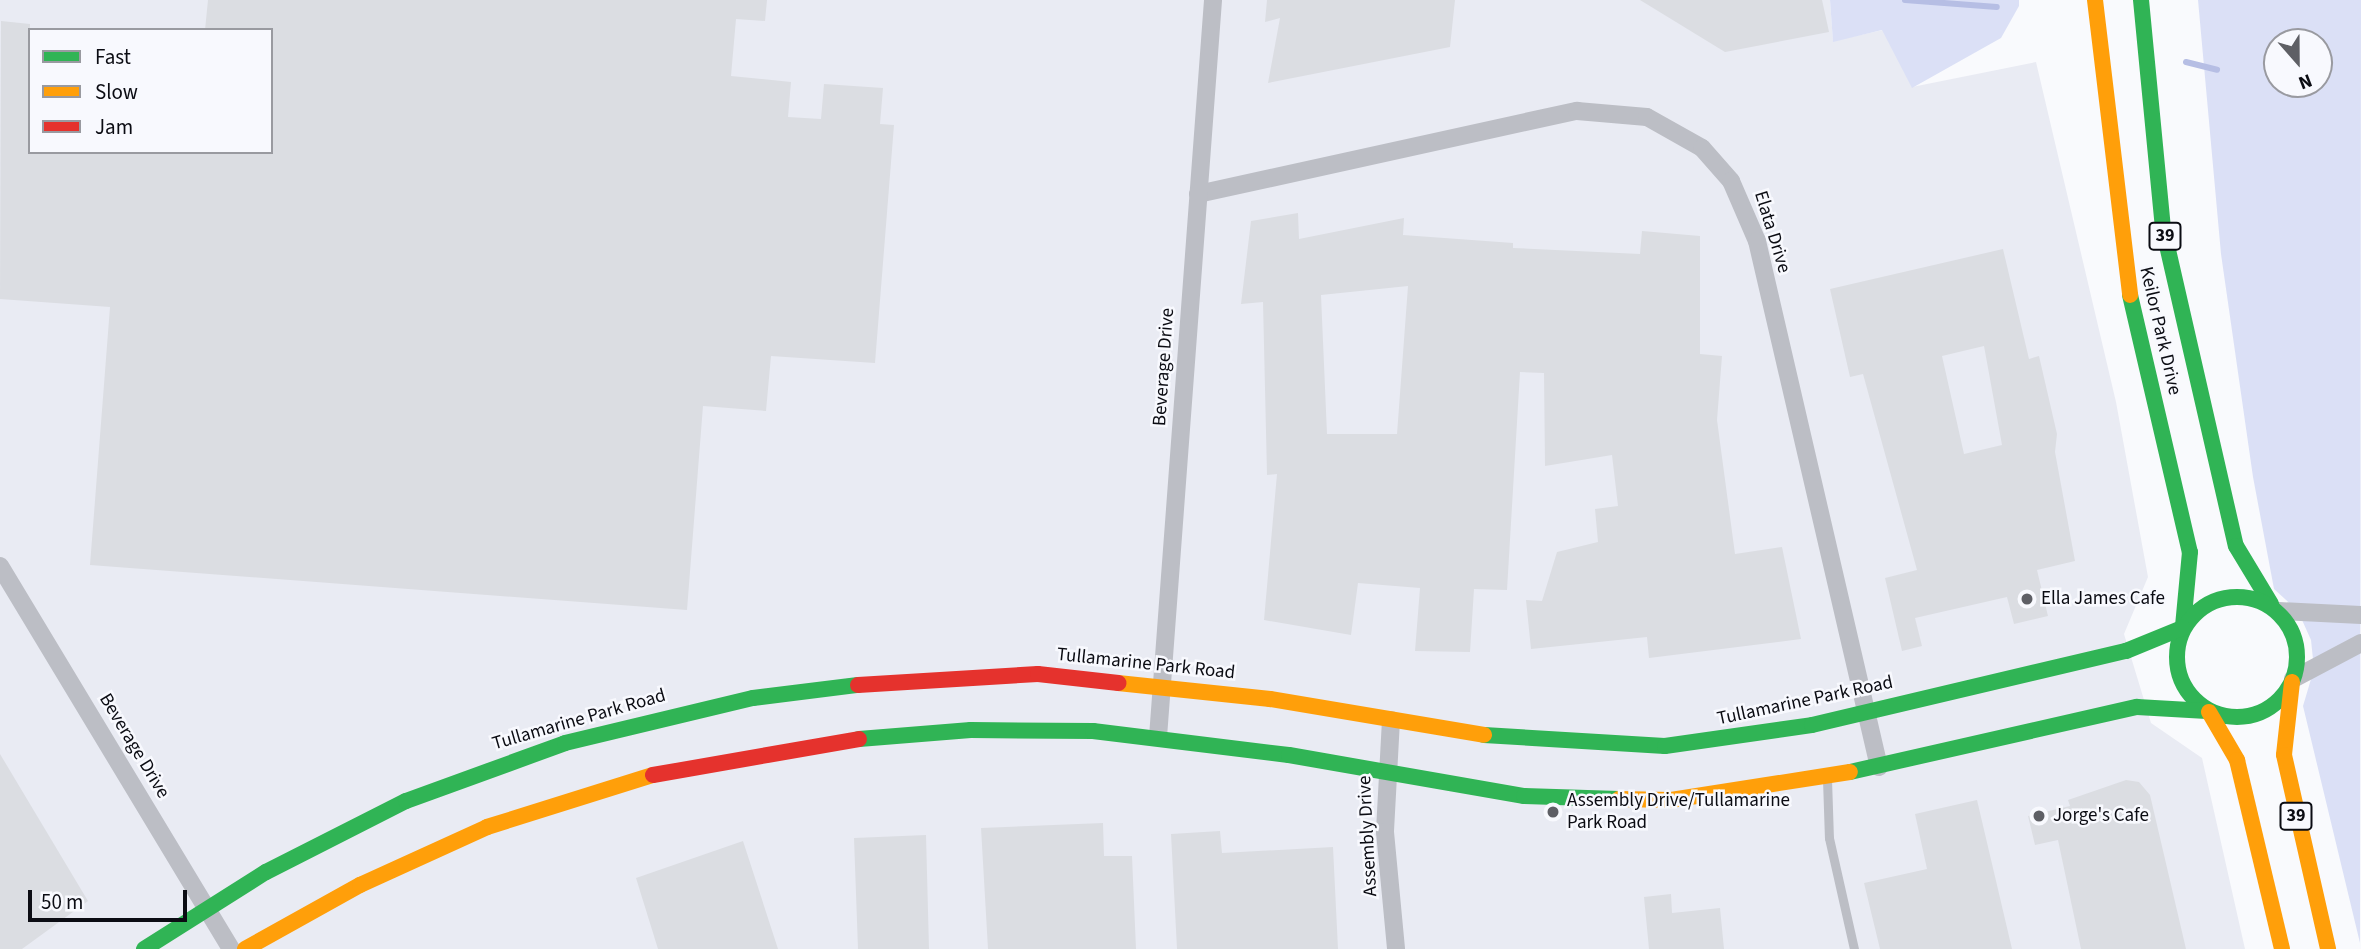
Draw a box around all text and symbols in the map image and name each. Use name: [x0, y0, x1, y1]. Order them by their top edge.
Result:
legend: [28, 28, 273, 154]
north arrow: [2263, 28, 2333, 98]
text: Fast: [95, 42, 131, 72]
text: N: [2294, 66, 2316, 96]
text: Slow: [95, 77, 138, 107]
text: Jam: [95, 112, 133, 142]
street label: Elata Drive: [1749, 188, 1795, 276]
road number: 39: [2148, 222, 2182, 250]
street label: Keilor Park Drive: [2134, 265, 2186, 397]
street label: Beverage Drive: [1148, 307, 1180, 427]
place label: Ella James Cafe: [2041, 588, 2165, 610]
marker: Ella James Cafe: [2019, 591, 2035, 607]
street label: Tullamarine Park Road: [1056, 643, 1236, 685]
street label: Tullamarine Park Road: [1715, 671, 1895, 731]
street label: Tullamarine Park Road: [490, 684, 668, 756]
street label: Beverage Drive: [94, 689, 174, 803]
street label: Assembly Drive: [1353, 775, 1383, 897]
place label: Assembly Drive/Tullamarine Park Road: [1567, 790, 1790, 834]
road number: 39: [2278, 802, 2314, 830]
marker: Assembly Drive/Tullamarine Park Road: [1545, 804, 1561, 820]
place label: Jorge's Cafe: [2053, 805, 2149, 827]
marker: Jorge's Cafe: [2031, 808, 2047, 824]
scale bar: [32, 876, 191, 920]
text: 50 m: [41, 887, 83, 917]

